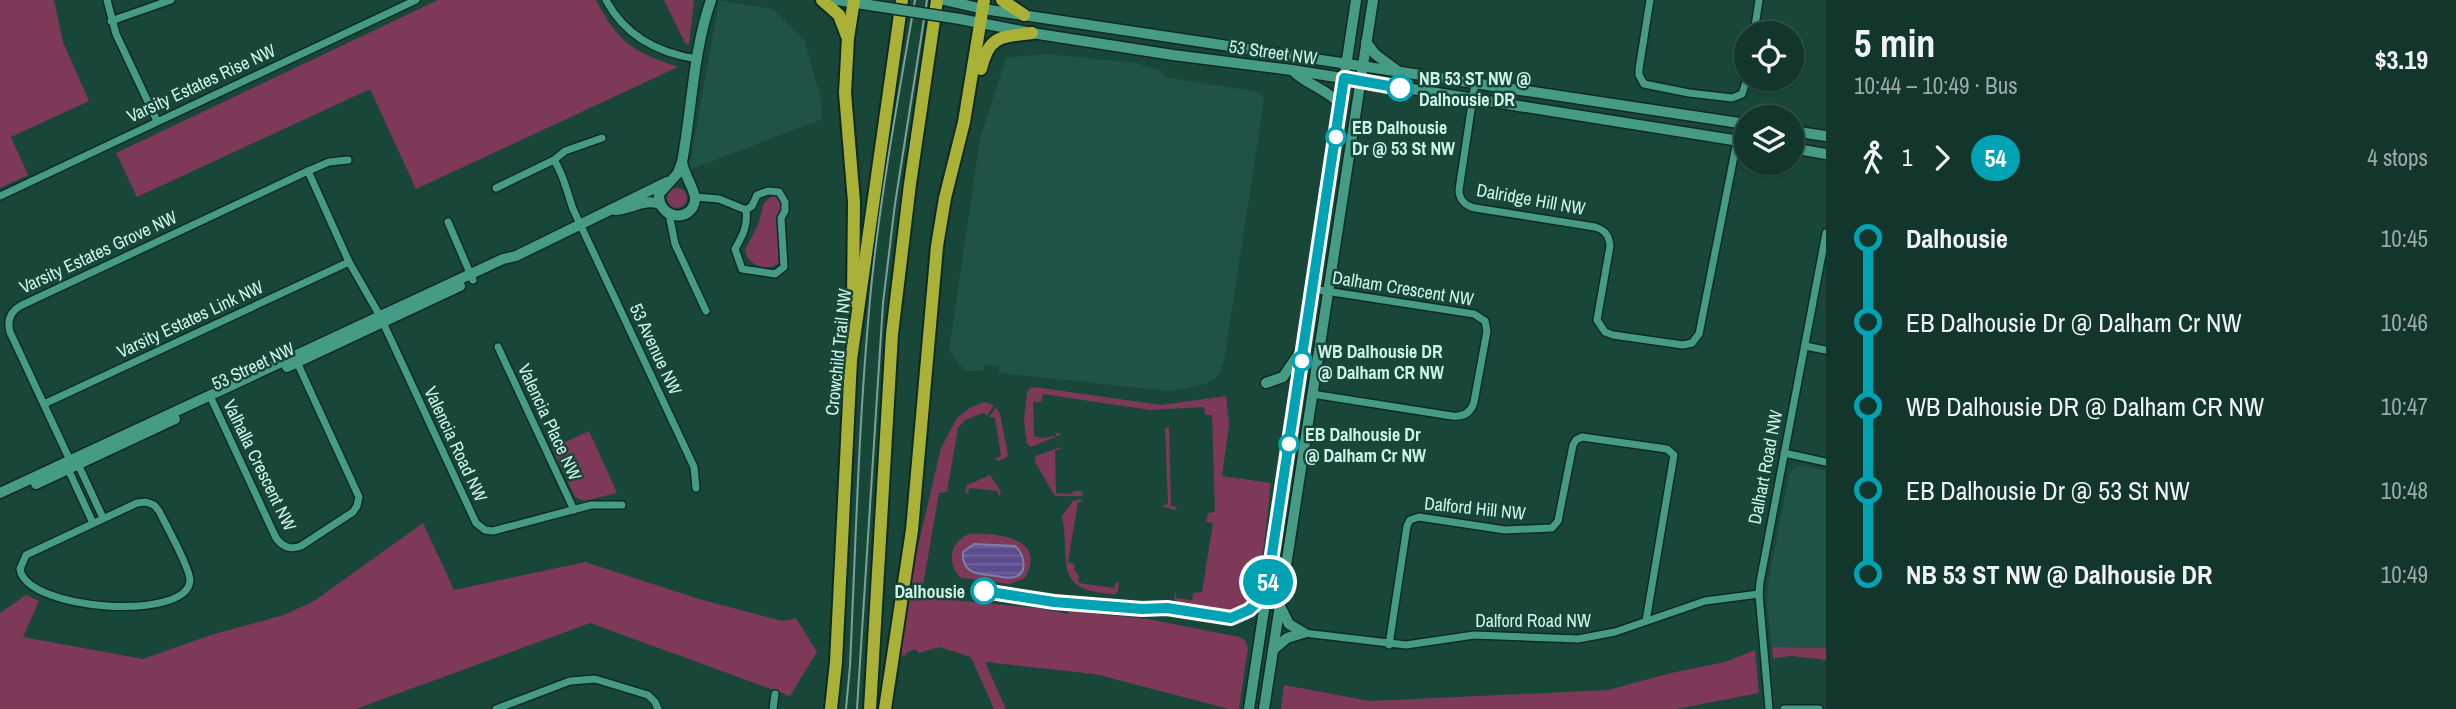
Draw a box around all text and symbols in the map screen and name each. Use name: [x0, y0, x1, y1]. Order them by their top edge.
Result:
text: 5 min: [1854, 18, 1935, 69]
map controls: [1734, 21, 1804, 175]
button: locate: [1734, 21, 1804, 91]
street label: 53 Street NW: [1227, 33, 1319, 71]
street label: Varsity Estates Rise NW: [123, 38, 279, 128]
text: $3.19: [2375, 42, 2428, 77]
place label: NB 53 ST NW @ Dalhousie DR: [1419, 66, 1531, 112]
text: 10:44 – 10:49 · Bus: [1854, 70, 2018, 101]
marker: NB 53 ST NW @ Dalhousie DR: [1387, 75, 1413, 101]
button: layers: [1734, 105, 1804, 175]
place label: EB Dalhousie Dr @ 53 St NW: [1352, 115, 1455, 161]
marker: EB Dalhousie Dr @ 53 St NW: [1326, 127, 1346, 147]
icon: walk: [1854, 139, 1892, 177]
icon: forward: [1923, 139, 1961, 177]
text: 1: [1902, 142, 1913, 173]
text: 54: [1985, 142, 2006, 174]
text: 4 stops: [2367, 142, 2428, 173]
street label: Dalridge Hill NW: [1475, 177, 1587, 221]
street label: Varsity Estates Grove NW: [15, 204, 181, 300]
text: Dalhousie: [1906, 221, 2008, 256]
text: 10:45: [2381, 223, 2428, 254]
street label: Dalham Crescent NW: [1331, 264, 1475, 312]
street label: Varsity Estates Link NW: [113, 274, 267, 364]
street label: Crowchild Trail NW: [819, 287, 857, 417]
street label: 53 Avenue NW: [624, 299, 688, 399]
text: EB Dalhousie Dr @ Dalham Cr NW: [1906, 305, 2242, 340]
text: 10:46: [2381, 307, 2428, 338]
street label: 53 Street NW: [208, 336, 298, 396]
place label: WB Dalhousie DR @ Dalham CR NW: [1318, 339, 1444, 385]
marker: WB Dalhousie DR @ Dalham CR NW: [1292, 351, 1312, 371]
street label: Valencia Place NW: [512, 360, 588, 484]
street label: Valencia Road NW: [418, 382, 494, 506]
text: WB Dalhousie DR @ Dalham CR NW: [1906, 389, 2264, 424]
text: 10:47: [2381, 391, 2428, 422]
street label: Valhalla Crescent NW: [217, 395, 303, 535]
street label: Dalhart Road NW: [1742, 408, 1788, 526]
place label: EB Dalhousie Dr @ Dalham Cr NW: [1305, 422, 1426, 468]
marker: EB Dalhousie Dr @ Dalham Cr NW: [1279, 434, 1299, 454]
text: EB Dalhousie Dr @ 53 St NW: [1906, 473, 2190, 508]
text: 10:48: [2381, 475, 2428, 506]
street label: Dalford Hill NW: [1423, 490, 1527, 526]
text: NB 53 ST NW @ Dalhousie DR: [1906, 557, 2212, 592]
line badge: 54: [1236, 559, 1300, 605]
text: 10:49: [2381, 559, 2428, 590]
text: 54: [1257, 566, 1279, 598]
marker: Dalhousie: [971, 578, 997, 604]
place label: Dalhousie: [894, 579, 965, 604]
street label: Dalford Road NW: [1475, 608, 1591, 633]

